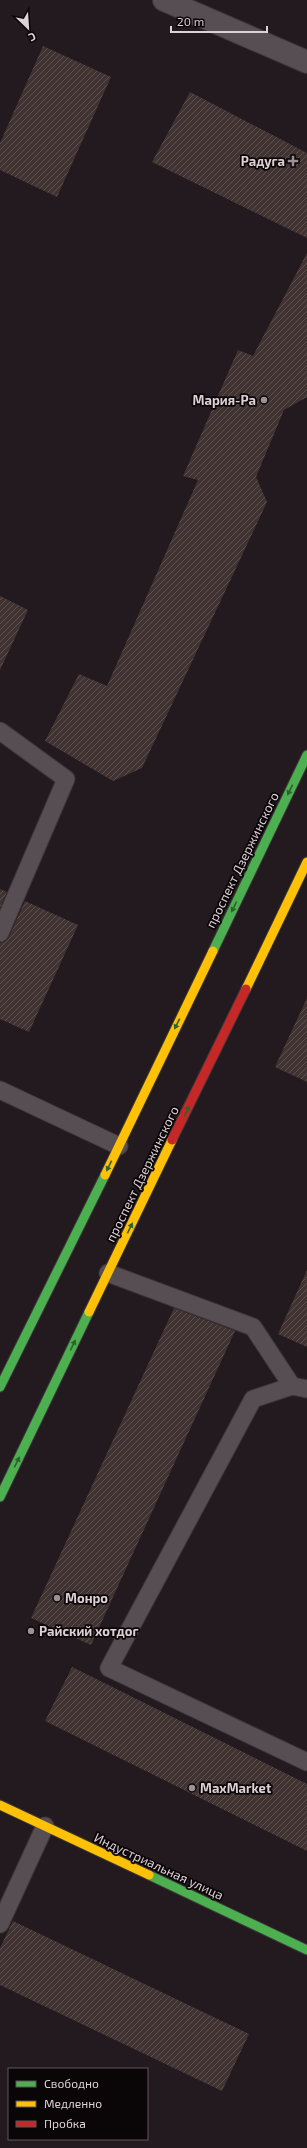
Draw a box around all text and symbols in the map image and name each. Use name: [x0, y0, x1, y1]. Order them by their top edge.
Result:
north arrow: [8, 8, 48, 48]
scale bar: [171, 8, 267, 34]
text: 20 m: [177, 14, 204, 28]
text: С: [26, 30, 38, 45]
place label: Радуга: [241, 153, 285, 169]
marker: Радуга: [288, 156, 298, 166]
place label: Мария-Ра: [193, 392, 256, 408]
marker: Мария-Ра: [259, 395, 269, 405]
one-way arrow: [287, 784, 293, 795]
street label: проспект Дзержинского: [202, 789, 282, 931]
one-way arrow: [231, 901, 237, 913]
one-way arrow: [174, 1018, 180, 1030]
street label: проспект Дзержинского: [102, 1103, 182, 1245]
one-way arrow: [184, 1105, 190, 1116]
one-way arrow: [106, 1161, 112, 1172]
one-way arrow: [127, 1222, 133, 1233]
one-way arrow: [70, 1339, 77, 1350]
one-way arrow: [14, 1456, 20, 1467]
place label: Монро: [65, 1590, 108, 1606]
marker: Монро: [52, 1593, 62, 1603]
place label: Райский хотдог: [39, 1623, 139, 1639]
marker: Райский хотдог: [26, 1626, 36, 1636]
place label: MaxMarket: [200, 1780, 272, 1796]
marker: MaxMarket: [187, 1783, 197, 1793]
street label: Индустриальная улица: [92, 1829, 226, 1903]
legend: [8, 2068, 148, 2140]
text: Свободно: [44, 2076, 99, 2090]
text: Медленно: [44, 2096, 102, 2110]
text: Пробка: [44, 2116, 86, 2130]

